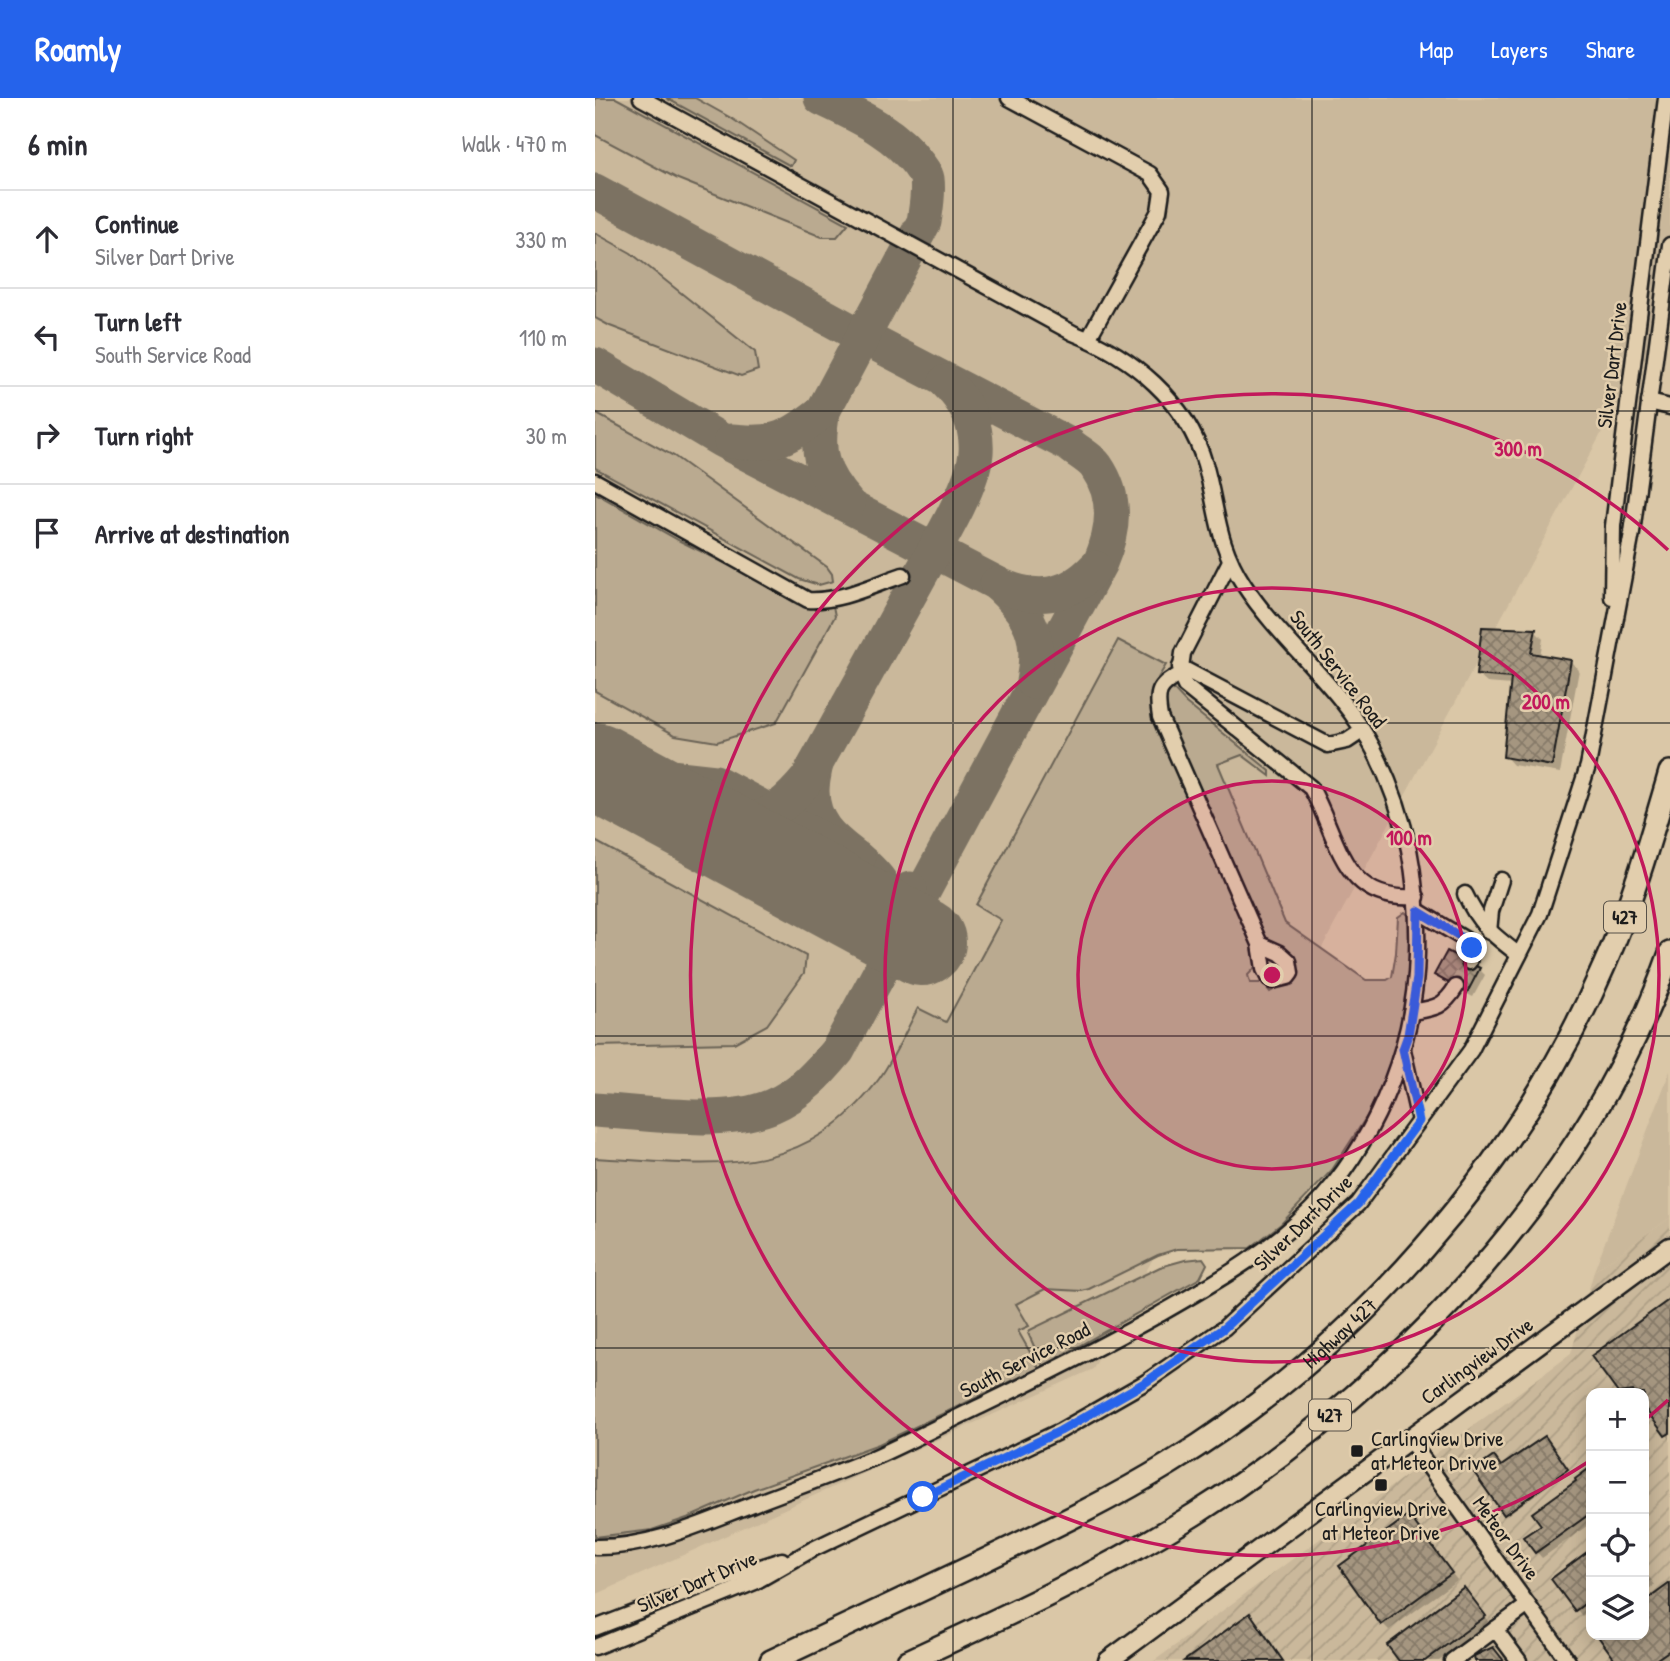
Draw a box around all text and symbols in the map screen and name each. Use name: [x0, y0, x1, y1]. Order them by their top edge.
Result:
text: Roamly: [35, 27, 121, 71]
text: Map: [1419, 33, 1453, 65]
text: Layers: [1491, 33, 1548, 65]
text: Share: [1586, 33, 1635, 65]
text: 6 min: [28, 124, 88, 164]
text: Walk · 470 m: [462, 128, 567, 159]
text: Continue: [95, 206, 179, 241]
icon: ahead: [28, 220, 66, 258]
text: 330 m: [515, 224, 567, 255]
text: Silver Dart Drive: [95, 241, 235, 272]
street label: Silver Dart Drive: [1589, 300, 1634, 430]
text: Turn left: [95, 304, 181, 339]
icon: left: [28, 318, 66, 356]
text: 110 m: [519, 322, 567, 353]
text: South Service Road: [95, 339, 251, 370]
icon: right: [28, 416, 66, 454]
text: Turn right: [95, 418, 193, 453]
text: 30 m: [525, 420, 567, 451]
text: 300 m: [1494, 434, 1542, 463]
icon: arrive: [28, 514, 66, 552]
text: Arrive at destination: [95, 516, 290, 551]
street label: South Service Road: [1283, 604, 1394, 734]
text: 200 m: [1522, 687, 1570, 716]
text: 100 m: [1386, 823, 1432, 852]
road number: 427: [1604, 902, 1646, 932]
route end: [1456, 932, 1487, 963]
centre of rings: [1260, 963, 1284, 987]
street label: Silver Dart Drive: [1247, 1168, 1359, 1277]
street label: Highway 427: [1296, 1291, 1384, 1375]
street label: Carlingview Drive: [1415, 1310, 1539, 1411]
street label: South Service Road: [955, 1314, 1095, 1405]
map controls: [1586, 1388, 1649, 1640]
button: +: [1586, 1388, 1649, 1451]
road number: 427: [1309, 1400, 1351, 1430]
place label: Carlingview Drive at Meteor Drivve: [1371, 1424, 1504, 1477]
marker: Carlingview Drive at Meteor Drivve: [1349, 1443, 1365, 1459]
button: −: [1586, 1451, 1649, 1514]
marker: Carlingview Drive at Meteor Drive: [1373, 1477, 1389, 1493]
route start: [907, 1481, 938, 1512]
street label: Meteor Drive: [1466, 1490, 1547, 1586]
place label: Carlingview Drive at Meteor Drive: [1315, 1494, 1447, 1547]
button: locate: [1586, 1514, 1649, 1577]
street label: Silver Dart Drive: [632, 1543, 761, 1620]
button: layers: [1586, 1577, 1649, 1640]

